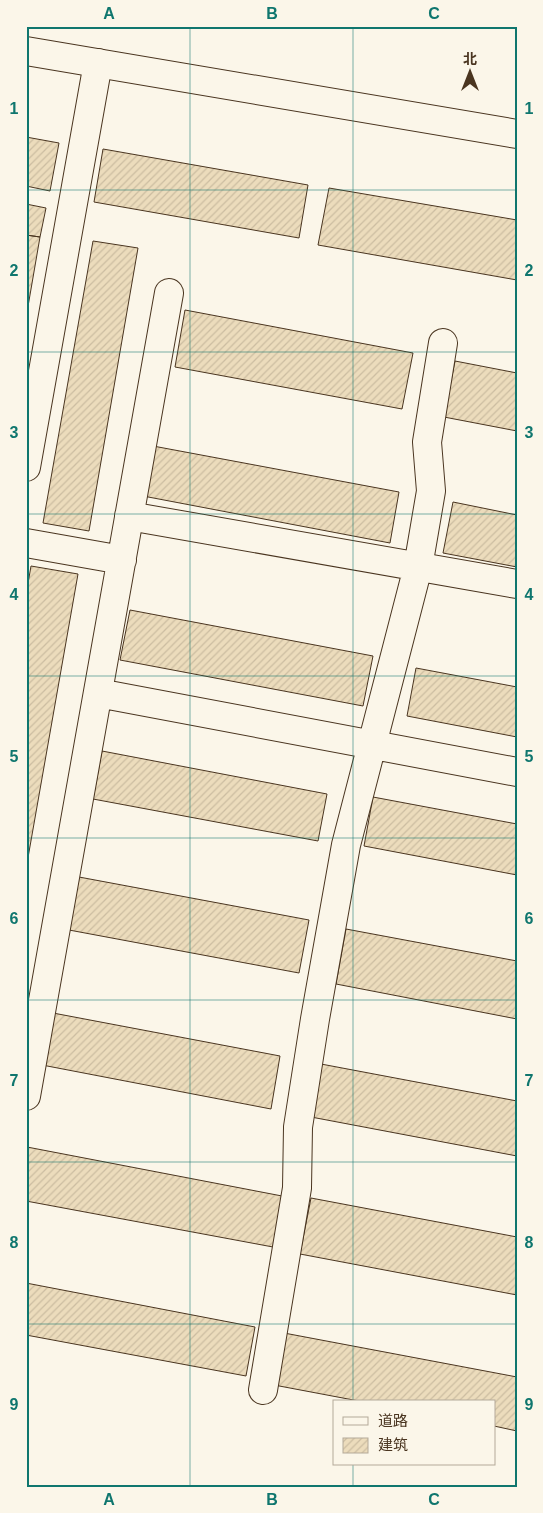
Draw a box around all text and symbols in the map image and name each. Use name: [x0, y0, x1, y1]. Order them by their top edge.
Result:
text: A: [103, 5, 115, 22]
text: B: [266, 5, 278, 22]
text: C: [428, 5, 440, 22]
north arrow: [446, 48, 496, 98]
text: 北: [463, 51, 477, 67]
text: 1: [10, 100, 19, 117]
text: 1: [525, 100, 534, 117]
text: 2: [10, 262, 19, 279]
text: 2: [525, 262, 534, 279]
text: 3: [10, 424, 19, 441]
text: 3: [525, 424, 534, 441]
text: 4: [10, 586, 19, 603]
text: 4: [525, 586, 534, 603]
text: 5: [10, 748, 19, 765]
text: 5: [525, 748, 534, 765]
text: 6: [10, 910, 19, 927]
text: 6: [525, 910, 534, 927]
text: 7: [10, 1072, 19, 1089]
text: 7: [525, 1072, 534, 1089]
text: 8: [10, 1234, 19, 1251]
text: 8: [525, 1234, 534, 1251]
text: 9: [10, 1396, 19, 1413]
text: 9: [525, 1396, 534, 1413]
legend: [333, 1400, 496, 1466]
text: 道路: [378, 1412, 408, 1429]
text: 建筑: [378, 1436, 408, 1453]
text: A: [103, 1491, 115, 1508]
text: B: [266, 1491, 278, 1508]
text: C: [428, 1491, 440, 1508]

